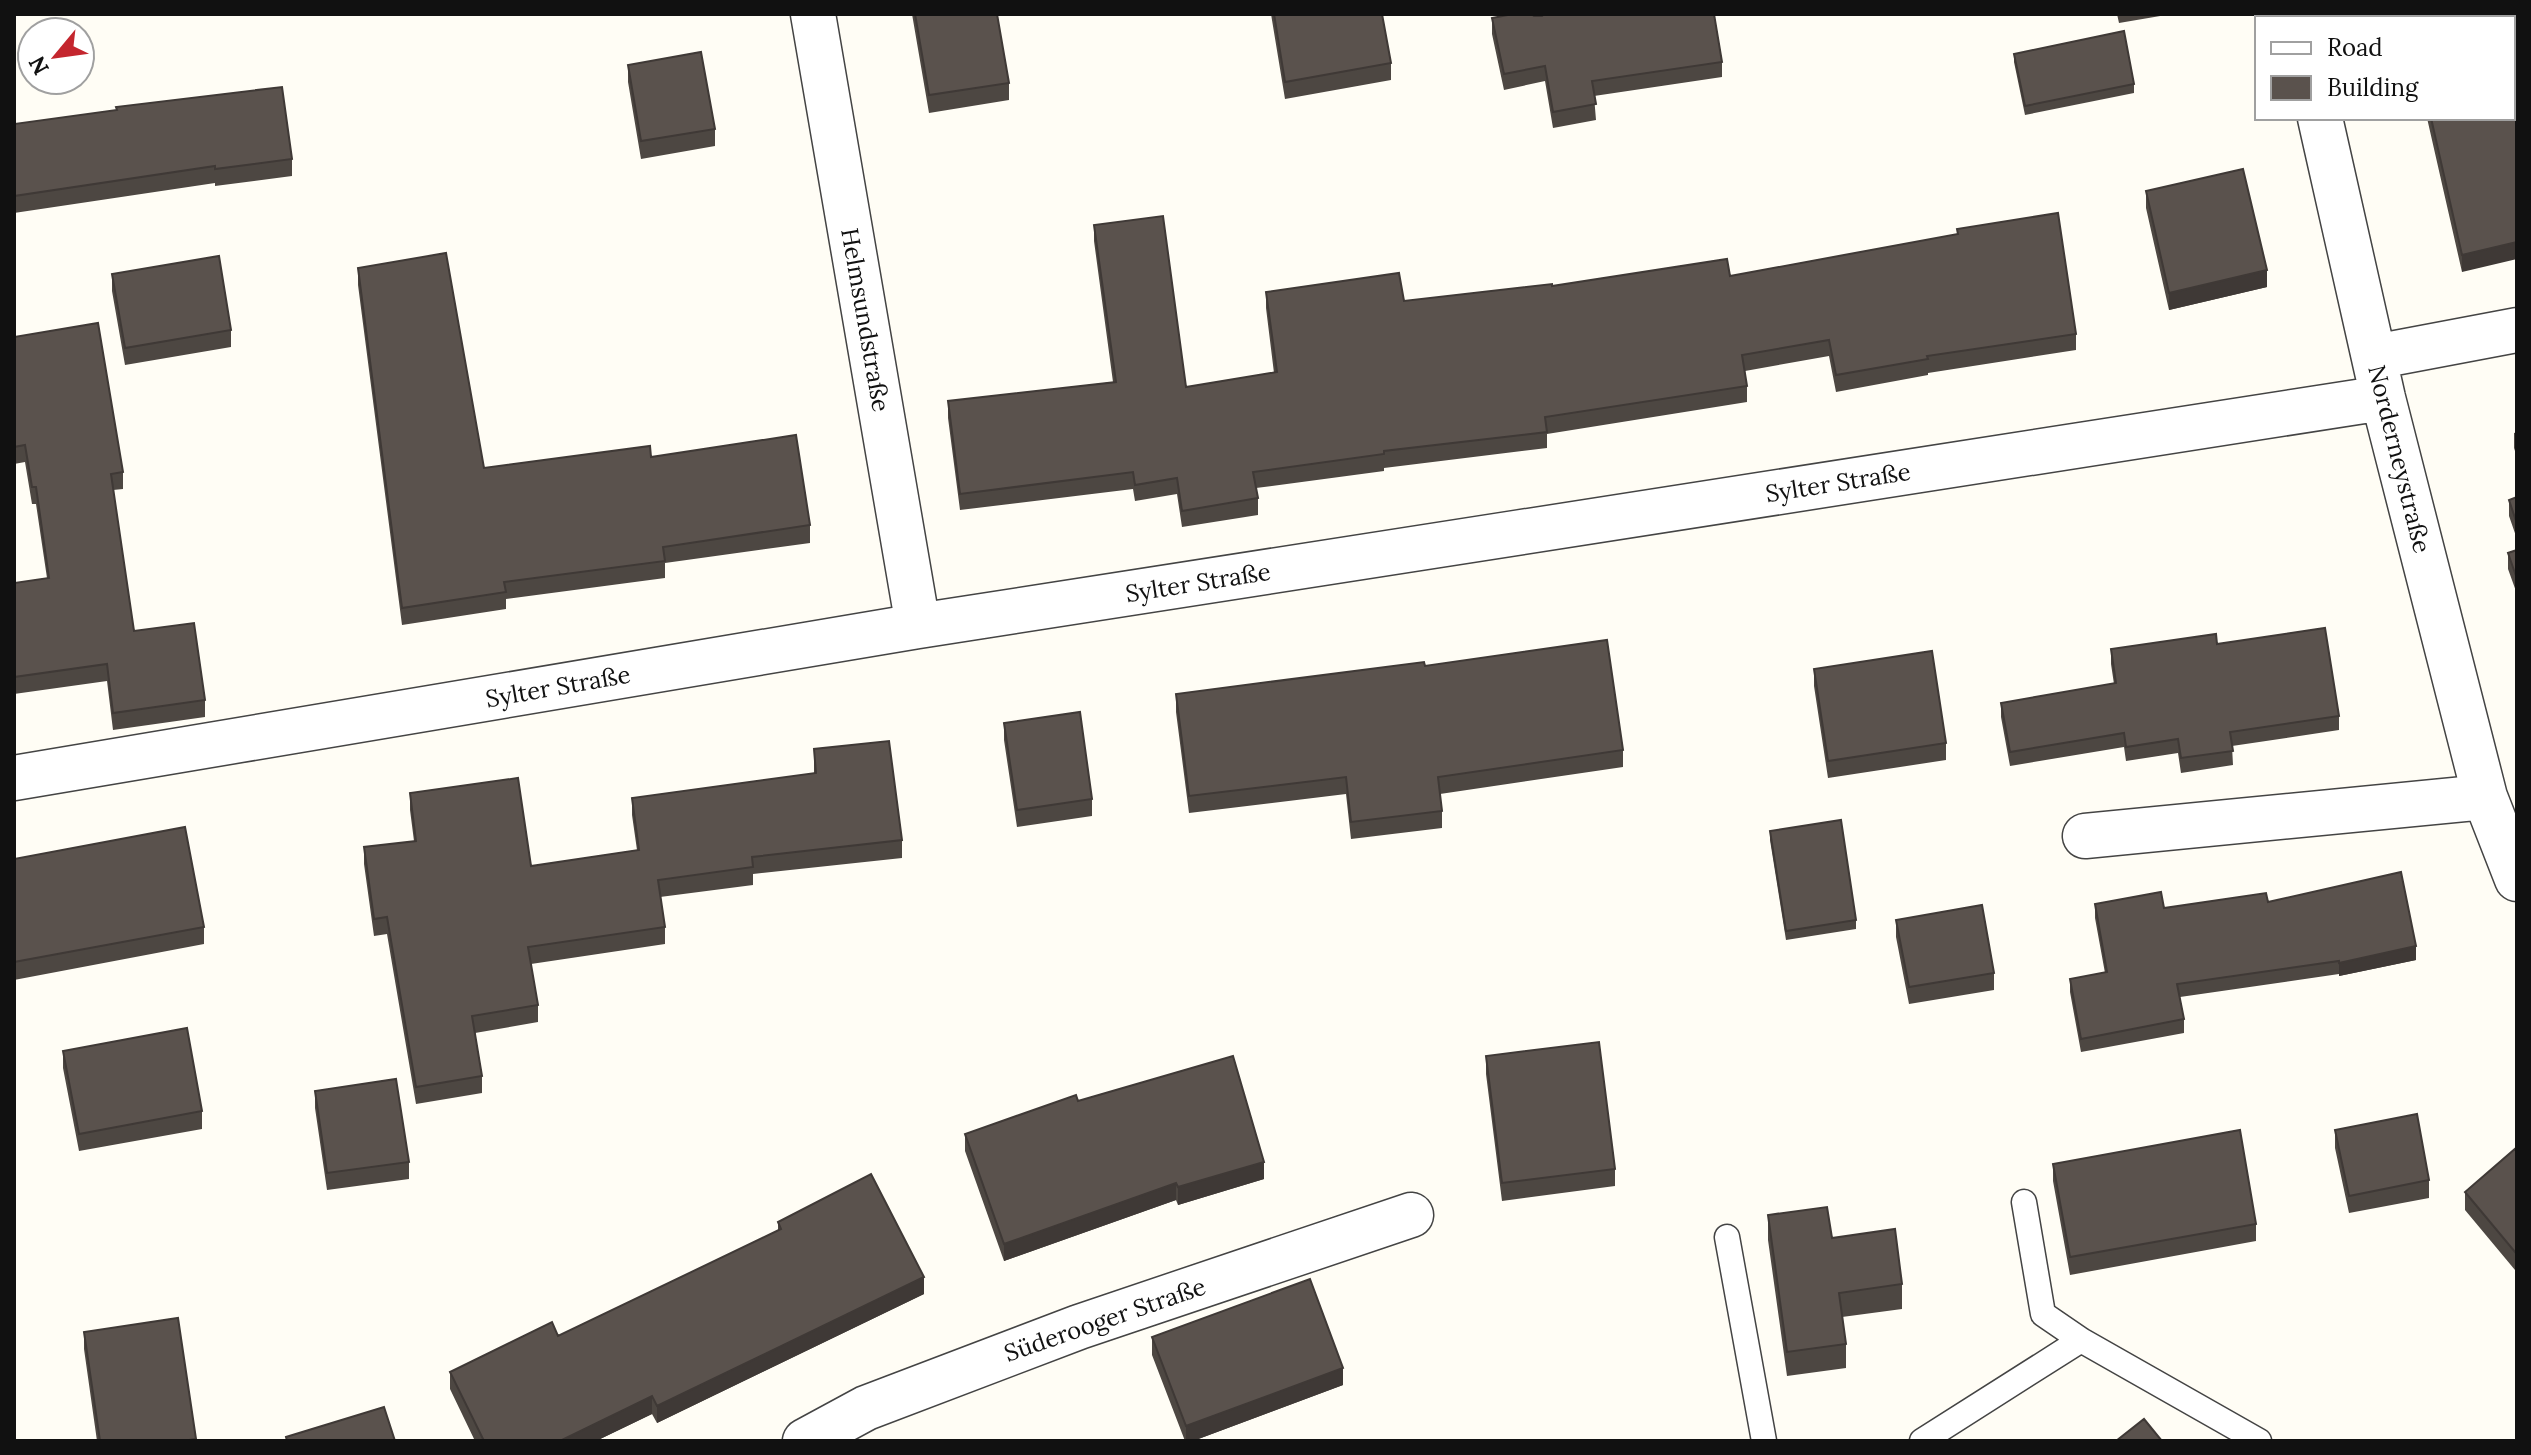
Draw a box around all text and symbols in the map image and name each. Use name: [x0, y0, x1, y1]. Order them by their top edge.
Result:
north arrow: [16, 16, 96, 96]
legend: [2255, 16, 2515, 120]
text: Road: [2327, 32, 2383, 63]
text: N: [22, 51, 55, 80]
text: Building: [2327, 72, 2419, 103]
street label: Helmsundstraße: [834, 226, 897, 414]
street label: Norderneystraße: [2361, 362, 2438, 556]
street label: Sylter Straße: [1763, 456, 1913, 509]
street label: Sylter Straße: [1123, 556, 1273, 609]
street label: Sylter Straße: [483, 659, 633, 714]
street label: Süderooger Straße: [1000, 1271, 1210, 1369]

